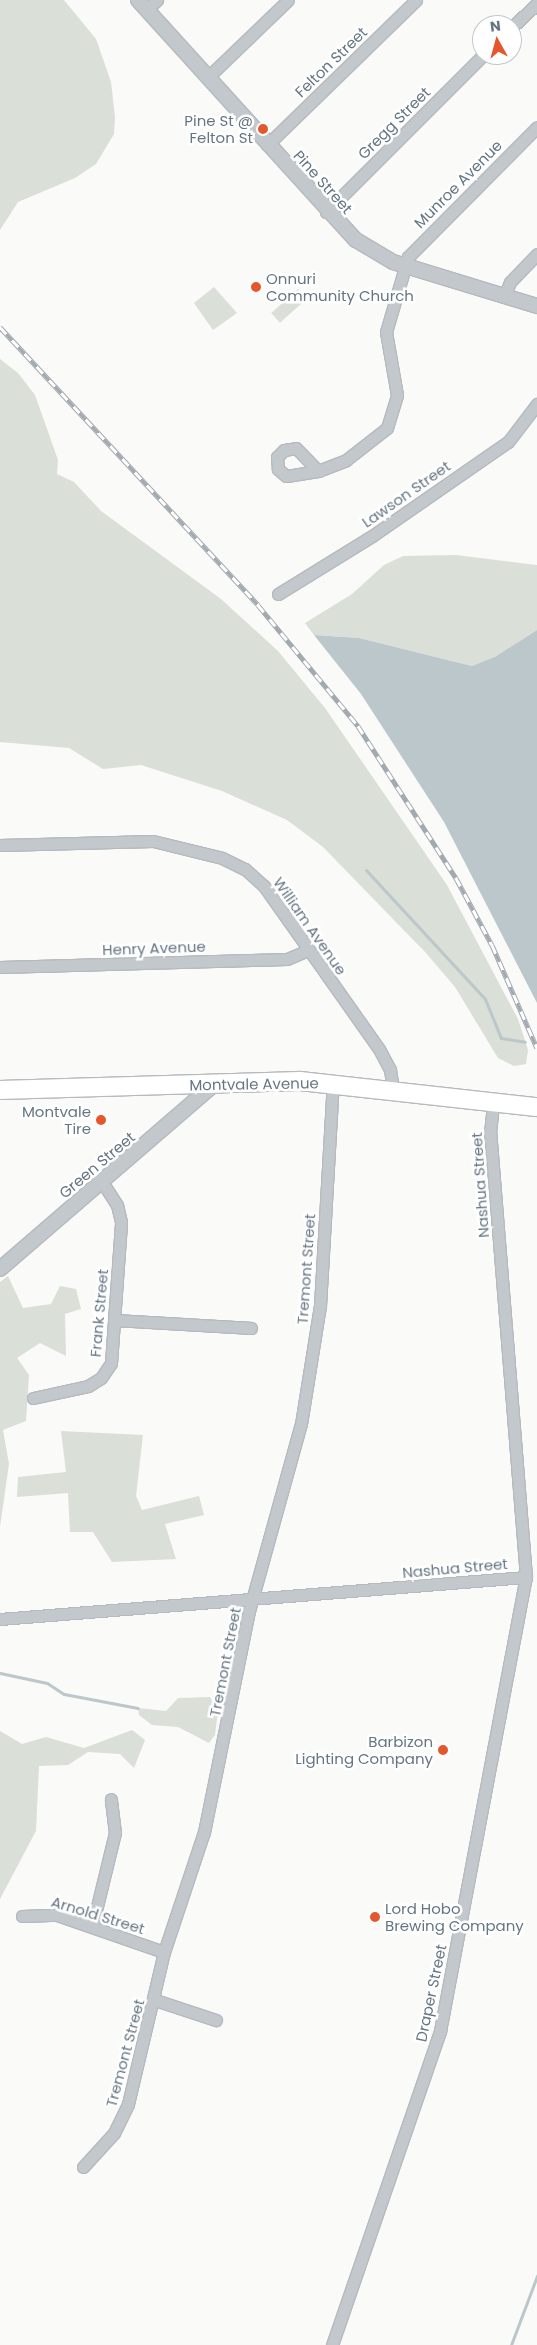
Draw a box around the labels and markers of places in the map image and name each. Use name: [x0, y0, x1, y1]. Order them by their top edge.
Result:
place label: Pine St @ Felton St: [184, 111, 253, 146]
marker: Pine St @ Felton St: [257, 123, 269, 135]
place label: Onnuri Community Church: [266, 269, 414, 304]
marker: Onnuri Community Church: [250, 281, 262, 293]
place label: Montvale Tire: [22, 1102, 91, 1137]
marker: Montvale Tire: [95, 1114, 107, 1126]
place label: Barbizon Lighting Company: [295, 1732, 433, 1767]
marker: Barbizon Lighting Company: [437, 1744, 449, 1756]
place label: Lord Hobo Brewing Company: [385, 1899, 524, 1934]
marker: Lord Hobo Brewing Company: [369, 1911, 381, 1923]

